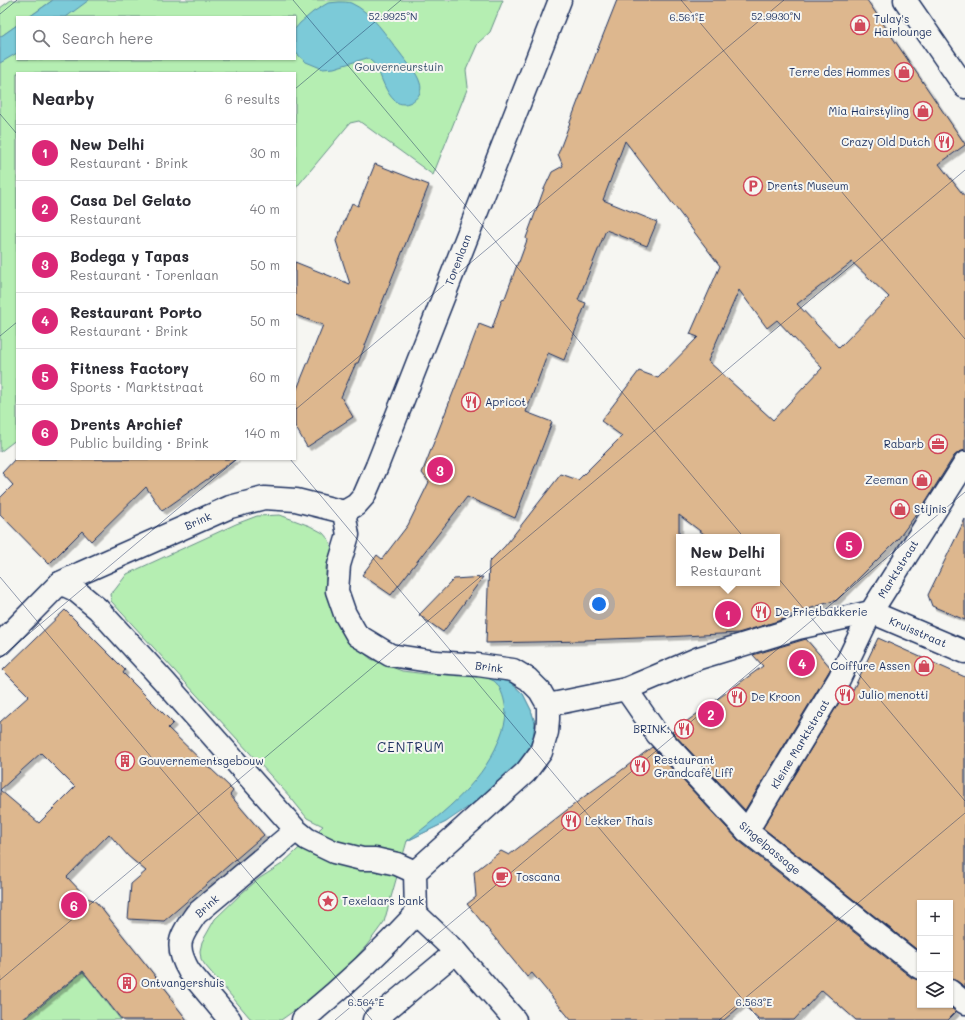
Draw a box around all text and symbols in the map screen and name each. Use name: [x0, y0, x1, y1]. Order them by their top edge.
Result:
text: 52.9925°N: [369, 9, 417, 23]
text: 52.9930°N: [751, 9, 801, 23]
text: 6.561°E: [670, 10, 705, 24]
place label: Tulay's Hairlounge: [874, 11, 932, 39]
shop icon: Tulay's Hairlounge: [849, 14, 871, 36]
search box: [16, 16, 296, 60]
icon: search: [30, 27, 52, 49]
text: Search here: [62, 28, 153, 48]
park label: Gouverneurstuin: [355, 59, 443, 74]
shop icon: Terre des Hommes: [893, 61, 915, 83]
place label: Terre des Hommes: [789, 64, 890, 79]
text: Nearby: [32, 87, 94, 109]
text: 6 results: [225, 90, 280, 107]
shop icon: Mia Hairstyling: [912, 100, 934, 122]
place label: Mia Hairstyling: [828, 103, 909, 118]
restaurant icon: Crazy Old Dutch: [933, 131, 955, 153]
text: New Delhi: [70, 134, 145, 154]
place label: Crazy Old Dutch: [841, 134, 930, 149]
text: 1: [42, 144, 48, 161]
text: 30 m: [250, 144, 280, 161]
text: Restaurant · Brink: [70, 154, 188, 171]
parking icon: Drents Museum: [742, 175, 764, 197]
place label: Drents Museum: [767, 178, 848, 193]
text: Casa Del Gelato: [70, 190, 191, 210]
text: 2: [41, 200, 49, 217]
text: 40 m: [250, 200, 280, 217]
text: Restaurant: [70, 210, 141, 227]
street label: Torenlaan: [441, 232, 474, 288]
text: Bodega y Tapas: [70, 246, 189, 266]
text: 3: [41, 256, 49, 273]
text: 50 m: [250, 256, 280, 273]
text: Restaurant · Torenlaan: [70, 266, 219, 283]
text: Restaurant Porto: [70, 302, 202, 322]
text: 4: [41, 312, 49, 329]
text: 50 m: [250, 312, 280, 329]
text: Restaurant · Brink: [70, 322, 188, 339]
text: Fitness Factory: [70, 358, 189, 378]
text: 5: [41, 368, 49, 385]
text: 60 m: [250, 368, 280, 385]
text: Sports · Marktstraat: [70, 378, 204, 395]
restaurant icon: Apricot: [460, 391, 482, 413]
place label: Apricot: [485, 394, 526, 409]
text: Drents Archief: [70, 414, 182, 434]
text: 6: [41, 424, 49, 441]
text: 140 m: [244, 424, 280, 441]
office icon: Rabarb: [927, 433, 949, 455]
text: Public building · Brink: [70, 434, 209, 451]
place label: Rabarb: [884, 436, 924, 451]
pin: 3: [427, 455, 453, 485]
shop icon: Zeeman: [911, 469, 933, 491]
place label: Zeeman: [865, 472, 908, 487]
shop icon: Stijnis: [889, 498, 911, 520]
place label: Stijnis: [914, 501, 947, 516]
street label: Brink: [182, 508, 214, 533]
pin: 5: [836, 530, 862, 560]
popup: [676, 534, 780, 586]
street label: Marktstraat: [874, 537, 922, 601]
text: New Delhi: [691, 542, 765, 562]
text: Restaurant: [691, 562, 762, 579]
your location: [589, 594, 609, 614]
pin: 1: [715, 599, 741, 629]
restaurant icon: De Frietbakkerie: [750, 601, 772, 623]
place label: De Frietbakkerie: [775, 604, 868, 619]
street label: Kruisstraat: [887, 613, 949, 650]
pin: 4: [789, 648, 815, 678]
shop icon: Coiffure Assen: [913, 655, 935, 677]
street label: Brink: [474, 657, 504, 676]
place label: Coiffure Assen: [831, 658, 910, 673]
restaurant icon: Julio menotti: [834, 684, 856, 706]
restaurant icon: De Kroon: [726, 686, 748, 708]
place label: Julio menotti: [859, 687, 928, 702]
place label: De Kroon: [751, 689, 800, 704]
street label: Kleine Marktstraat: [767, 696, 832, 791]
pin: 2: [698, 699, 724, 729]
restaurant icon: BRINK.: [673, 718, 695, 740]
place label: BRINK.: [633, 721, 670, 736]
district label: CENTRUM: [377, 738, 445, 755]
building icon: Gouvernementsgebouw: [114, 750, 136, 772]
place label: Restaurant Grandcafé Liff: [654, 752, 734, 780]
place label: Gouvernementsgebouw: [139, 753, 264, 768]
restaurant icon: Restaurant Grandcafé Liff: [629, 755, 651, 777]
restaurant icon: Lekker Thais: [560, 810, 582, 832]
place label: Lekker Thais: [585, 813, 653, 828]
street label: Singelpassage: [736, 817, 804, 878]
cafe icon: Toscana: [491, 866, 513, 888]
place label: Toscana: [516, 869, 560, 884]
pin: 6: [61, 890, 87, 920]
place icon: Texelaars bank: [317, 890, 339, 912]
street label: Brink: [191, 891, 222, 920]
place label: Texelaars bank: [342, 893, 424, 908]
map controls: [917, 900, 953, 1008]
button: +: [917, 900, 953, 936]
button: −: [917, 936, 953, 972]
building icon: Ontvangershuis: [116, 972, 138, 994]
button: layers: [917, 972, 953, 1008]
place label: Ontvangershuis: [141, 975, 224, 990]
text: 6.564°E: [348, 995, 384, 1009]
text: 6.563°E: [736, 995, 772, 1009]

